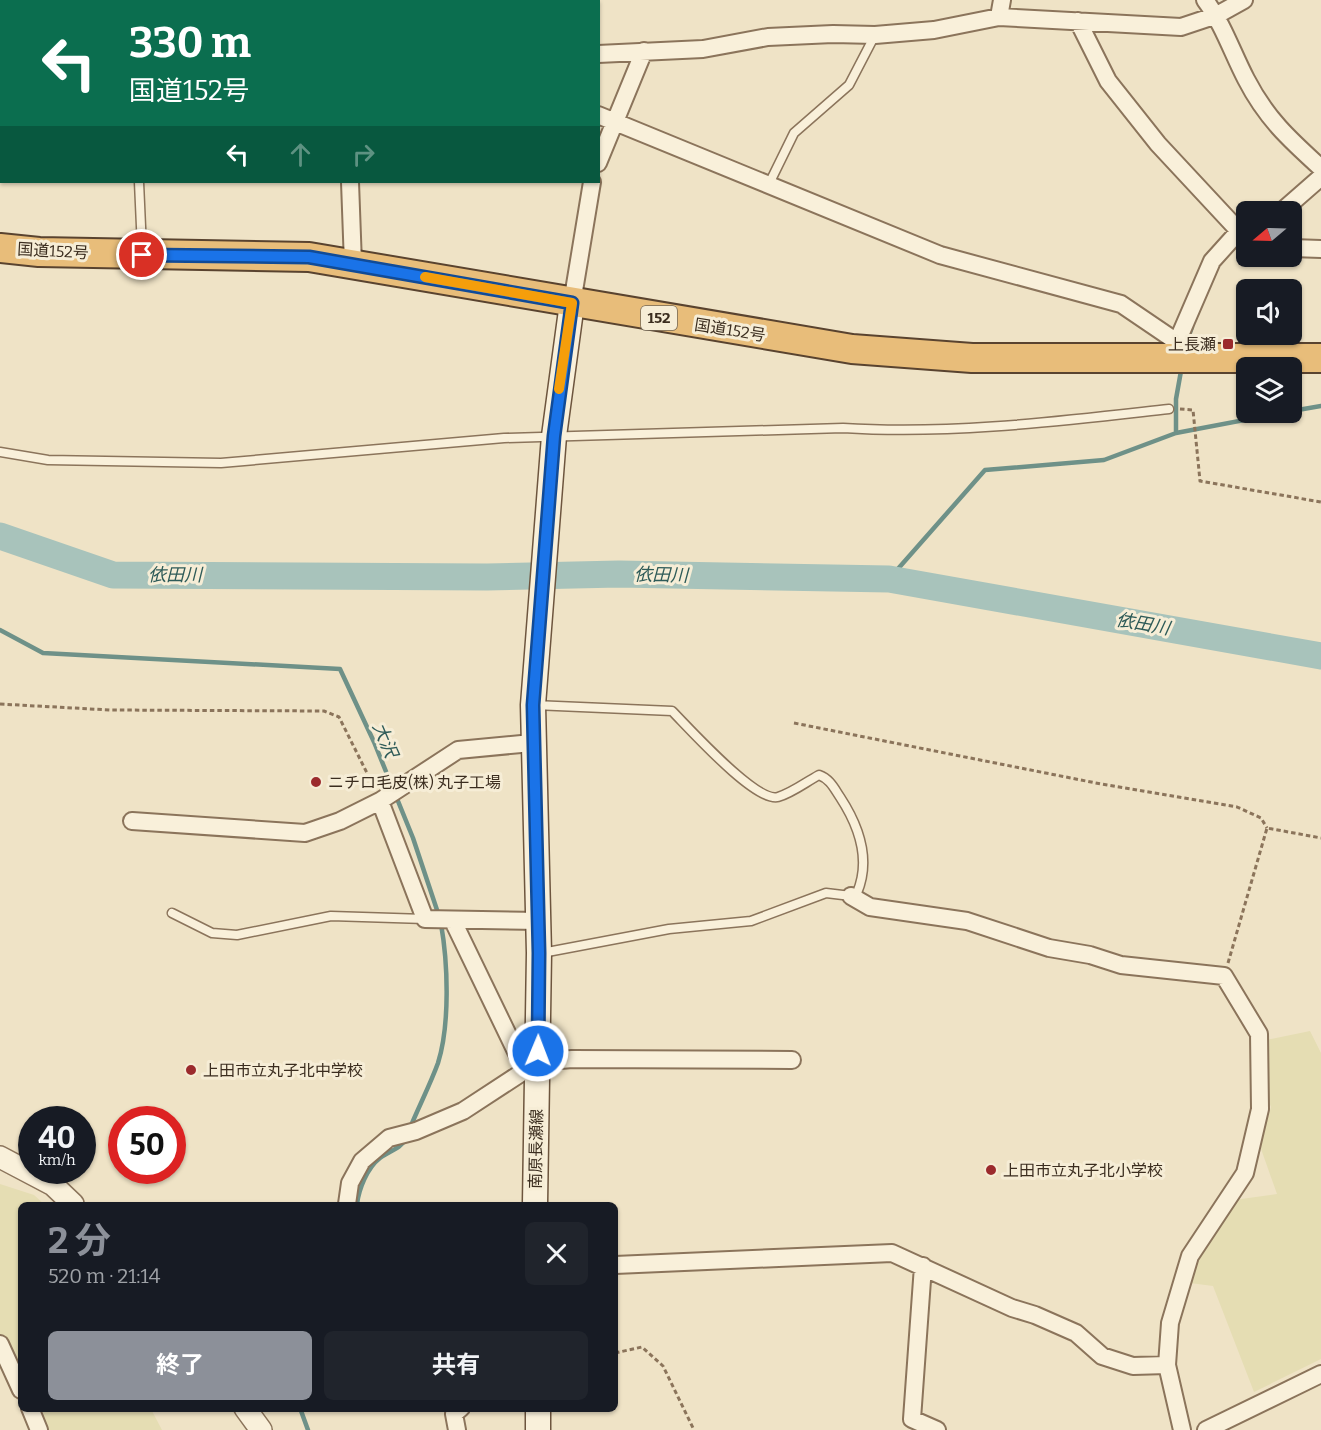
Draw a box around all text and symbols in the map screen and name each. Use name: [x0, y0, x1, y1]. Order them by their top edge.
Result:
text: 330 m: [129, 18, 251, 68]
icon: left: [30, 24, 108, 102]
text: 国道152号: [129, 75, 250, 107]
icon: left: [221, 138, 254, 171]
icon: ahead: [284, 138, 317, 171]
icon: right: [347, 138, 380, 171]
north arrow: [1236, 201, 1302, 267]
map controls: [1236, 201, 1302, 423]
pin: [116, 229, 167, 280]
icon: arrive: [125, 238, 158, 271]
street label: 国道152号: [17, 240, 89, 262]
button: sound: [1236, 279, 1302, 345]
road number: 152: [641, 306, 677, 330]
street label: 国道152号: [693, 315, 767, 345]
place label: 上長瀬: [1168, 335, 1216, 354]
marker: 上長瀬: [1221, 337, 1235, 351]
button: layers: [1236, 357, 1302, 423]
water label: 依田川: [148, 564, 204, 586]
water label: 依田川: [634, 564, 690, 587]
water label: 依田川: [1115, 608, 1173, 640]
water label: 大沢: [368, 719, 403, 763]
place label: ニチロ毛皮(株) 丸子工場: [328, 773, 501, 792]
marker: ニチロ毛皮(株) 丸子工場: [309, 775, 323, 789]
position arrow: [506, 1019, 570, 1083]
place label: 上田市立丸子北中学校: [203, 1061, 363, 1080]
marker: 上田市立丸子北中学校: [184, 1063, 198, 1077]
speed limit sign: 50: [108, 1106, 186, 1184]
street label: 南原長瀬線: [526, 1109, 546, 1189]
text: 40: [38, 1120, 76, 1156]
text: km/h: [38, 1151, 76, 1169]
place label: 上田市立丸子北小学校: [1003, 1161, 1163, 1180]
marker: 上田市立丸子北小学校: [984, 1163, 998, 1177]
text: 2 分: [48, 1219, 111, 1263]
button: close: [525, 1222, 588, 1285]
text: 520 m · 21:14: [48, 1264, 160, 1288]
button: 終了: [48, 1331, 312, 1400]
button: 共有: [324, 1331, 588, 1400]

